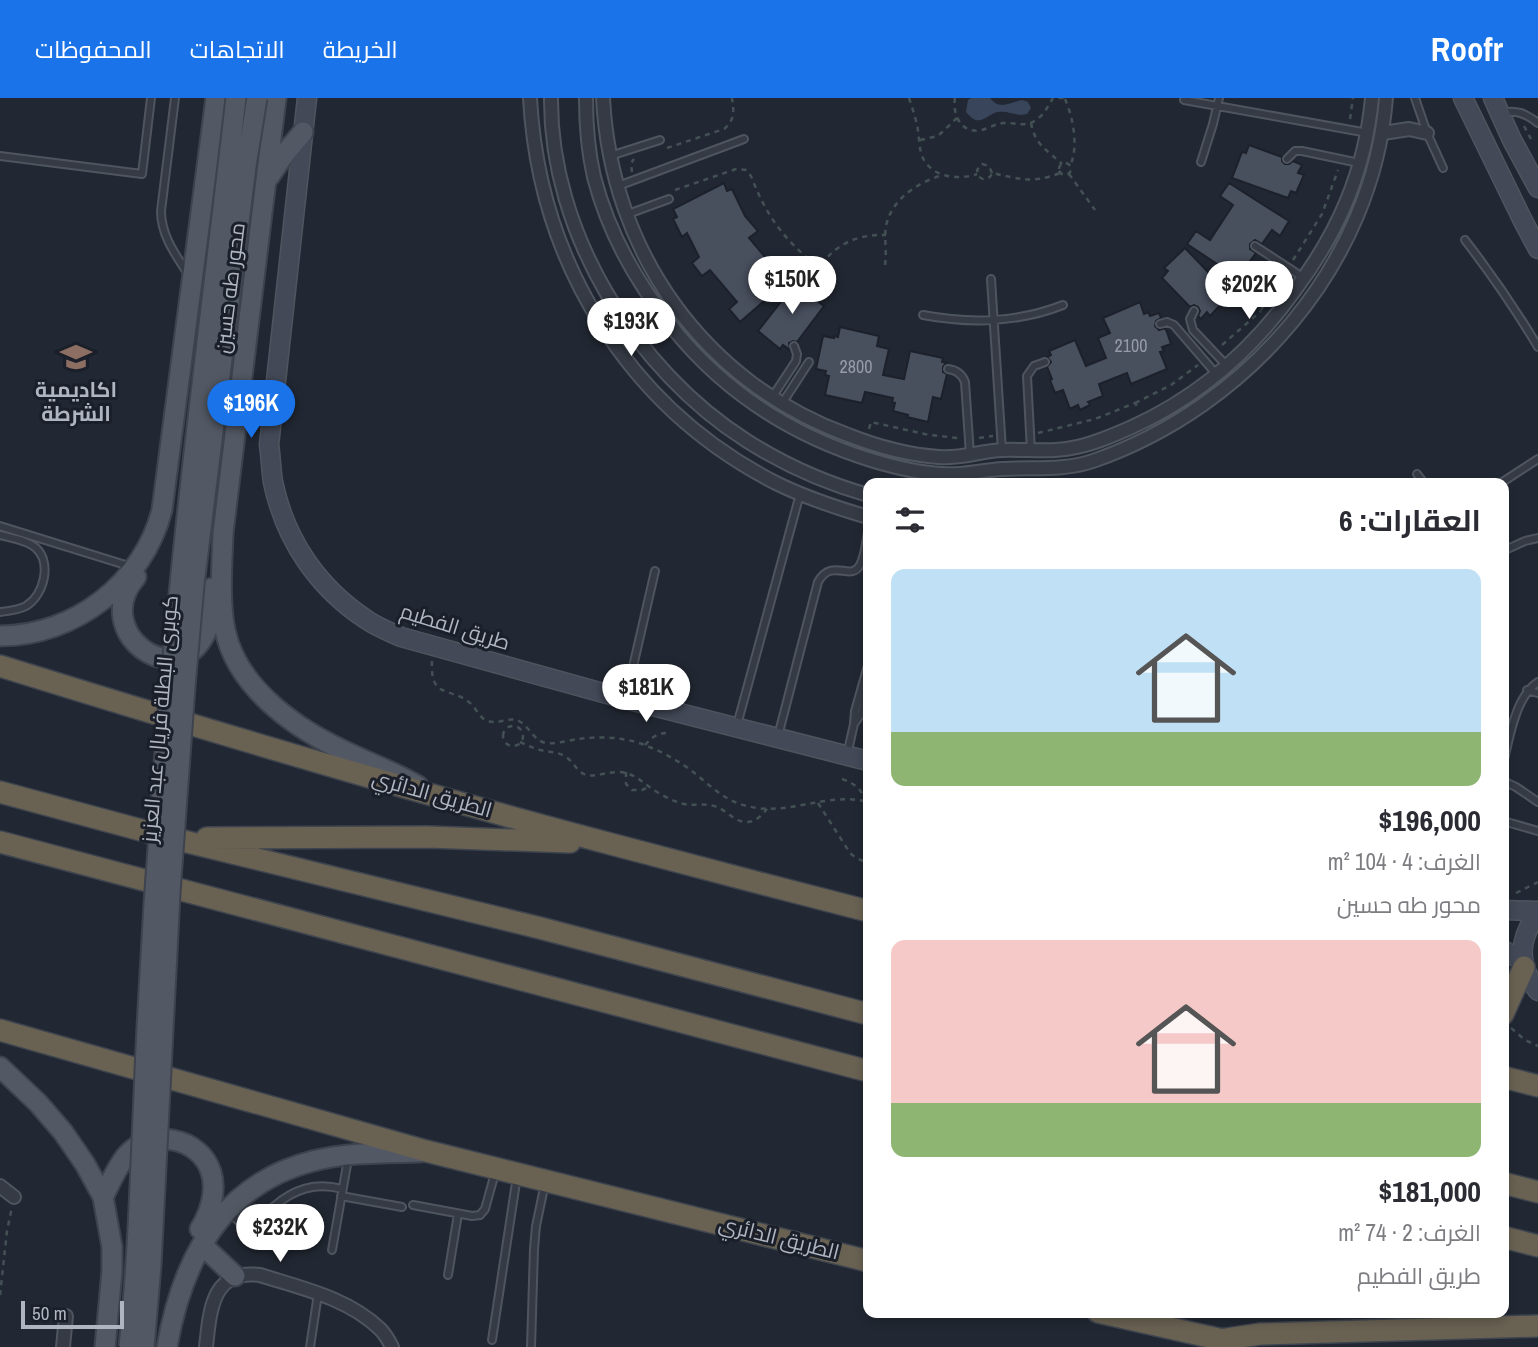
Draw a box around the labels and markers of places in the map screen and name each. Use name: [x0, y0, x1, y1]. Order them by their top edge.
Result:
pin: $150K: [743, 256, 841, 316]
pin: $202K: [1200, 262, 1298, 321]
pin: $193K: [582, 299, 680, 358]
school or university icon: اكاديمية الشرطة: [59, 340, 93, 374]
place label: اكاديمية الشرطة: [35, 375, 117, 428]
pin: $196K: [202, 380, 300, 440]
pin: $181K: [597, 664, 695, 724]
pin: $232K: [231, 1204, 329, 1264]

